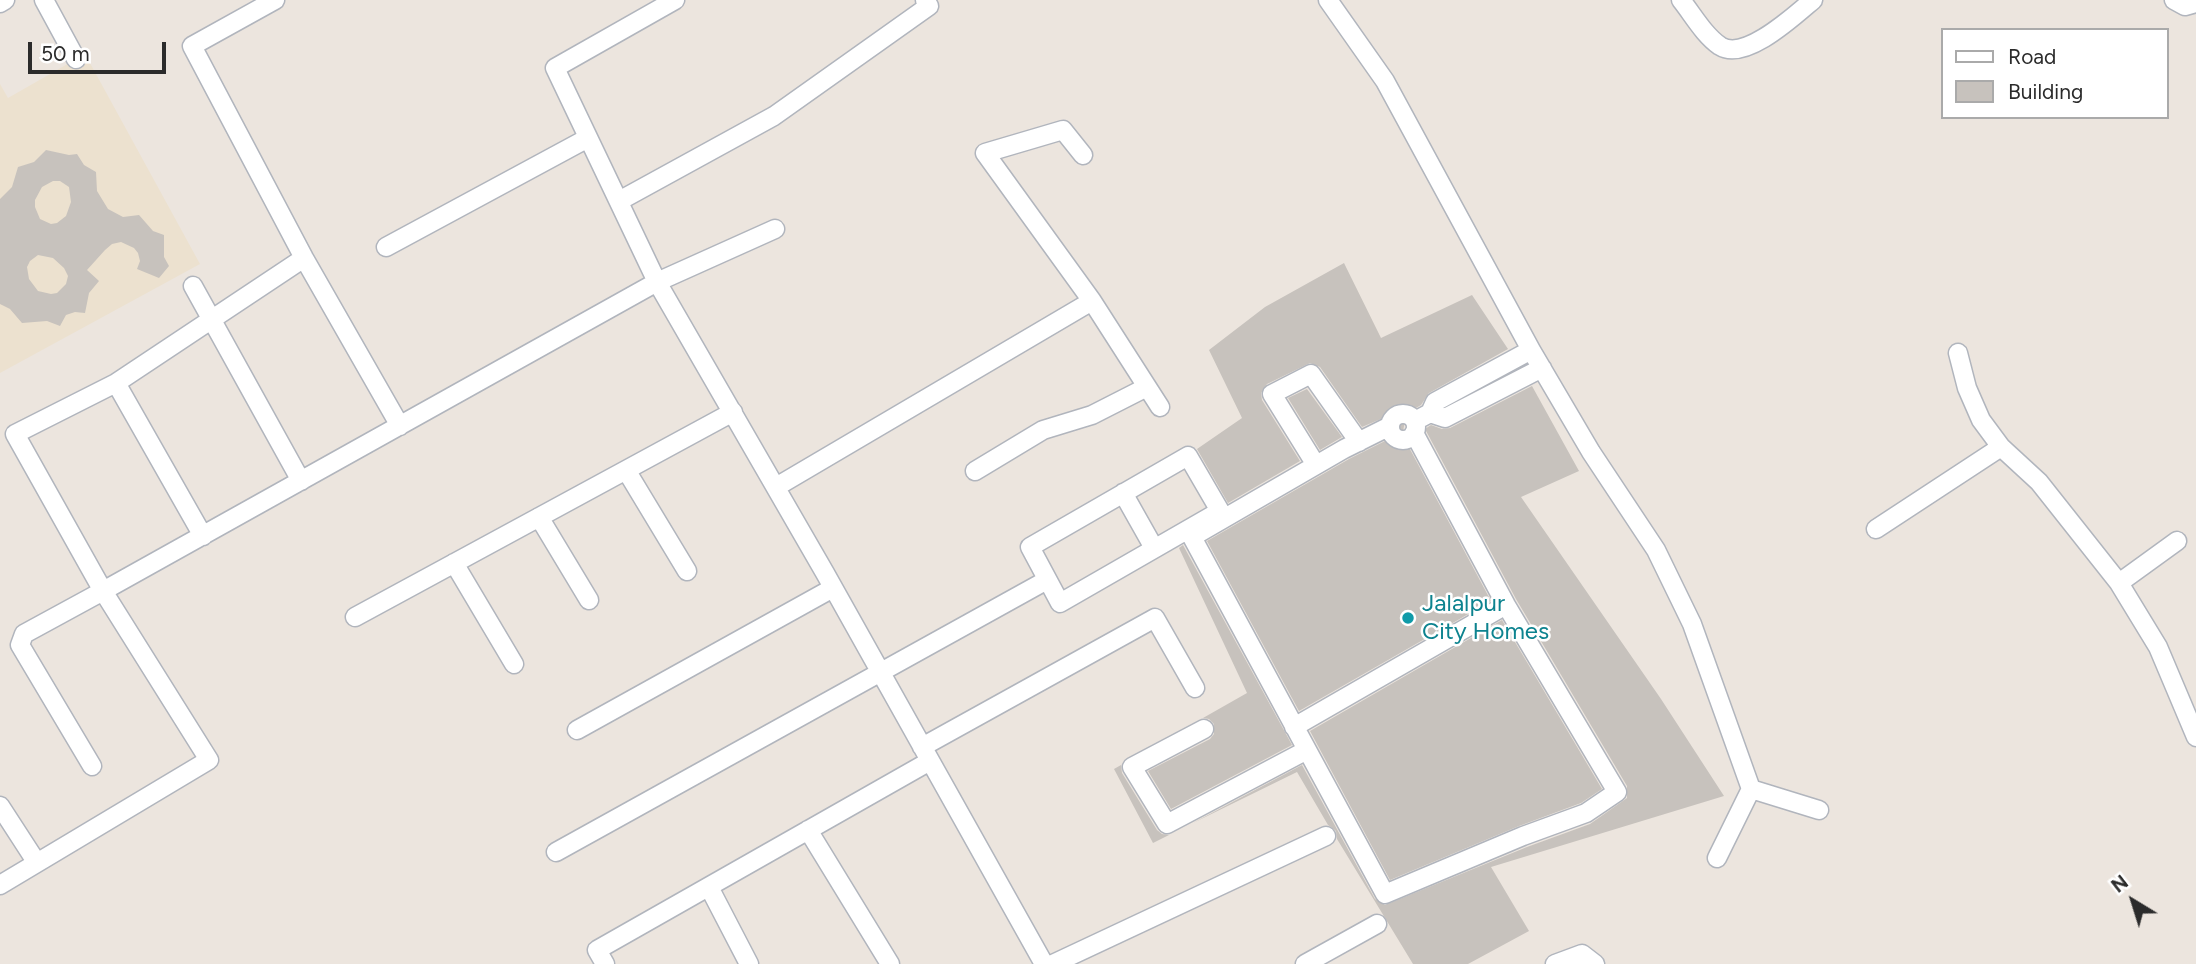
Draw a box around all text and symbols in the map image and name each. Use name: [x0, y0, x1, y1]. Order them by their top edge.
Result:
scale bar: [32, 28, 170, 72]
legend: [1940, 28, 2168, 119]
text: 50 m: [41, 41, 90, 66]
text: Road: [2008, 44, 2056, 69]
text: Building: [2008, 79, 2083, 104]
place label: Jalalpur City Homes: [1422, 590, 1549, 646]
marker: Jalalpur City Homes: [1400, 610, 1416, 626]
north arrow: [2098, 866, 2168, 936]
text: N: [2107, 870, 2133, 898]

